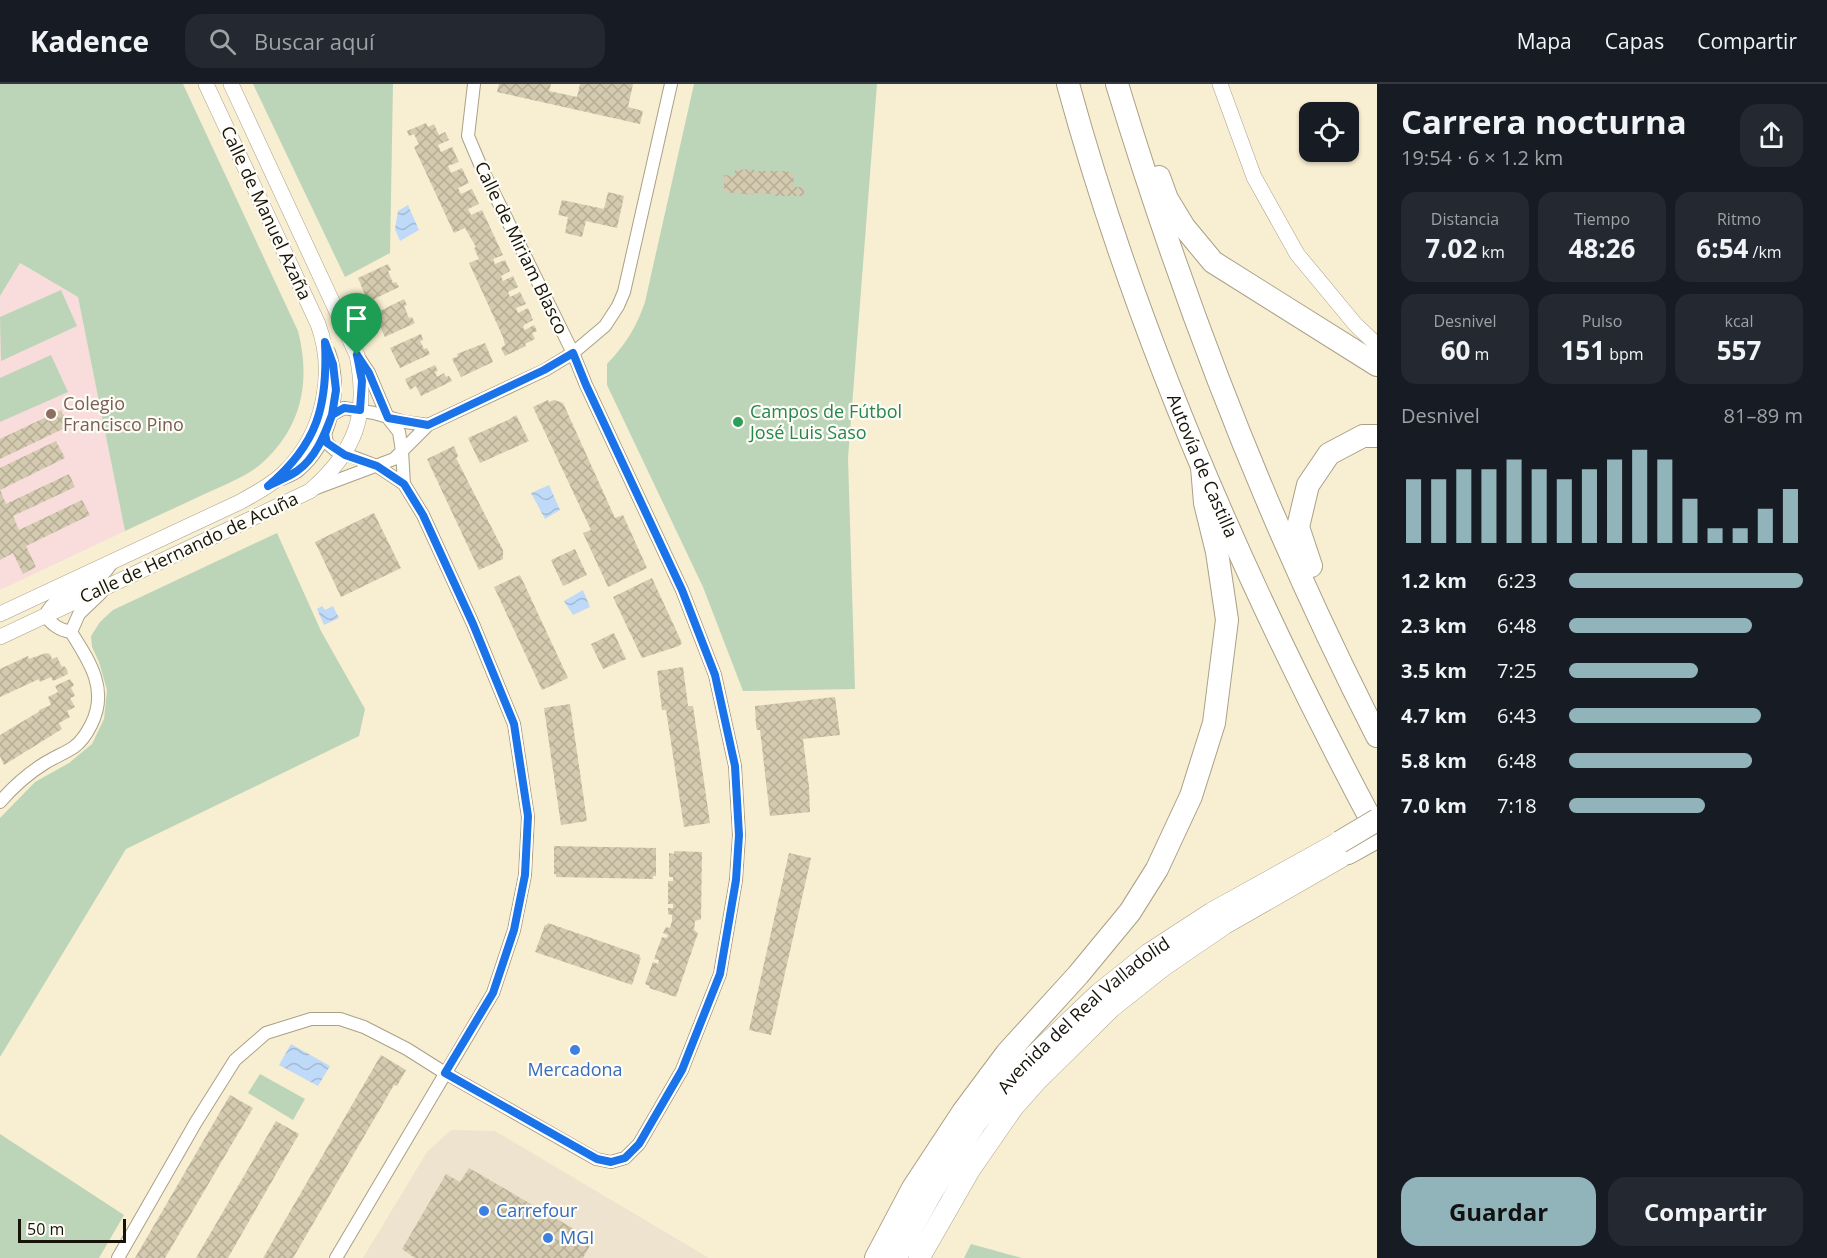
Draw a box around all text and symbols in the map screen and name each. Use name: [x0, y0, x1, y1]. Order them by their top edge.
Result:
search box: [185, 14, 605, 68]
text: Kadence: [30, 22, 149, 60]
icon: search: [206, 25, 239, 58]
text: Buscar aquí: [254, 26, 375, 56]
text: Mapa: [1517, 27, 1572, 55]
text: Capas: [1605, 27, 1664, 55]
text: Compartir: [1697, 27, 1797, 55]
text: Carrera nocturna: [1401, 99, 1687, 144]
map controls: [1299, 102, 1359, 162]
button: locate: [1299, 102, 1359, 162]
button: share: [1740, 104, 1803, 167]
street label: Calle de Manuel Azaña: [216, 122, 318, 304]
text: 19:54 · 6 × 1.2 km: [1401, 144, 1563, 171]
street label: Calle de Miriam Blasco: [470, 157, 574, 338]
text: Distancia: [1431, 208, 1499, 230]
text: Tiempo: [1574, 208, 1630, 230]
text: Ritmo: [1717, 208, 1761, 230]
text: 7.02: [1425, 230, 1477, 266]
text: 48:26: [1569, 230, 1635, 266]
text: 6:54: [1696, 230, 1748, 266]
text: km: [1477, 241, 1505, 263]
text: /km: [1748, 241, 1782, 263]
pin: [331, 293, 382, 355]
icon: arrive: [340, 302, 373, 335]
text: Desnivel: [1433, 310, 1497, 332]
text: Pulso: [1582, 310, 1622, 332]
text: kcal: [1725, 310, 1754, 332]
text: 60: [1441, 332, 1470, 368]
text: 151: [1560, 332, 1605, 368]
text: 557: [1717, 332, 1761, 368]
text: m: [1470, 343, 1489, 365]
text: bpm: [1605, 343, 1644, 365]
street label: Autovía de Castilla: [1162, 390, 1244, 541]
place label: Colegio Francisco Pino: [63, 391, 184, 436]
place label: Campos de Fútbol José Luis Saso: [748, 399, 902, 444]
text: Desnivel: [1401, 402, 1480, 429]
text: 81–89 m: [1724, 402, 1803, 429]
marker: Colegio Francisco Pino: [44, 407, 58, 421]
marker: Campos de Fútbol José Luis Saso: [731, 415, 745, 429]
street label: Calle de Hernando de Acuña: [76, 486, 302, 608]
text: 1.2 km: [1401, 567, 1467, 594]
text: 6:23: [1497, 567, 1537, 594]
text: 2.3 km: [1401, 612, 1467, 639]
text: 6:48: [1497, 612, 1537, 639]
text: 3.5 km: [1401, 657, 1467, 684]
text: 7:25: [1497, 657, 1537, 684]
text: 4.7 km: [1401, 702, 1467, 729]
text: 6:43: [1497, 702, 1537, 729]
text: 5.8 km: [1401, 747, 1467, 774]
text: 6:48: [1497, 747, 1537, 774]
text: 7.0 km: [1401, 792, 1467, 819]
text: 7:18: [1497, 792, 1537, 819]
street label: Avenida del Real Valladolid: [992, 931, 1174, 1098]
marker: Mercadona: [568, 1043, 582, 1057]
place label: Mercadona: [527, 1057, 623, 1081]
button: Guardar: [1401, 1177, 1596, 1246]
button: Compartir: [1608, 1177, 1803, 1246]
place label: Carrefour: [496, 1198, 578, 1222]
marker: Carrefour: [477, 1204, 491, 1218]
scale bar: [18, 1216, 126, 1244]
text: 50 m: [27, 1218, 64, 1240]
place label: MGI: [560, 1225, 594, 1249]
marker: MGI: [541, 1231, 555, 1245]

